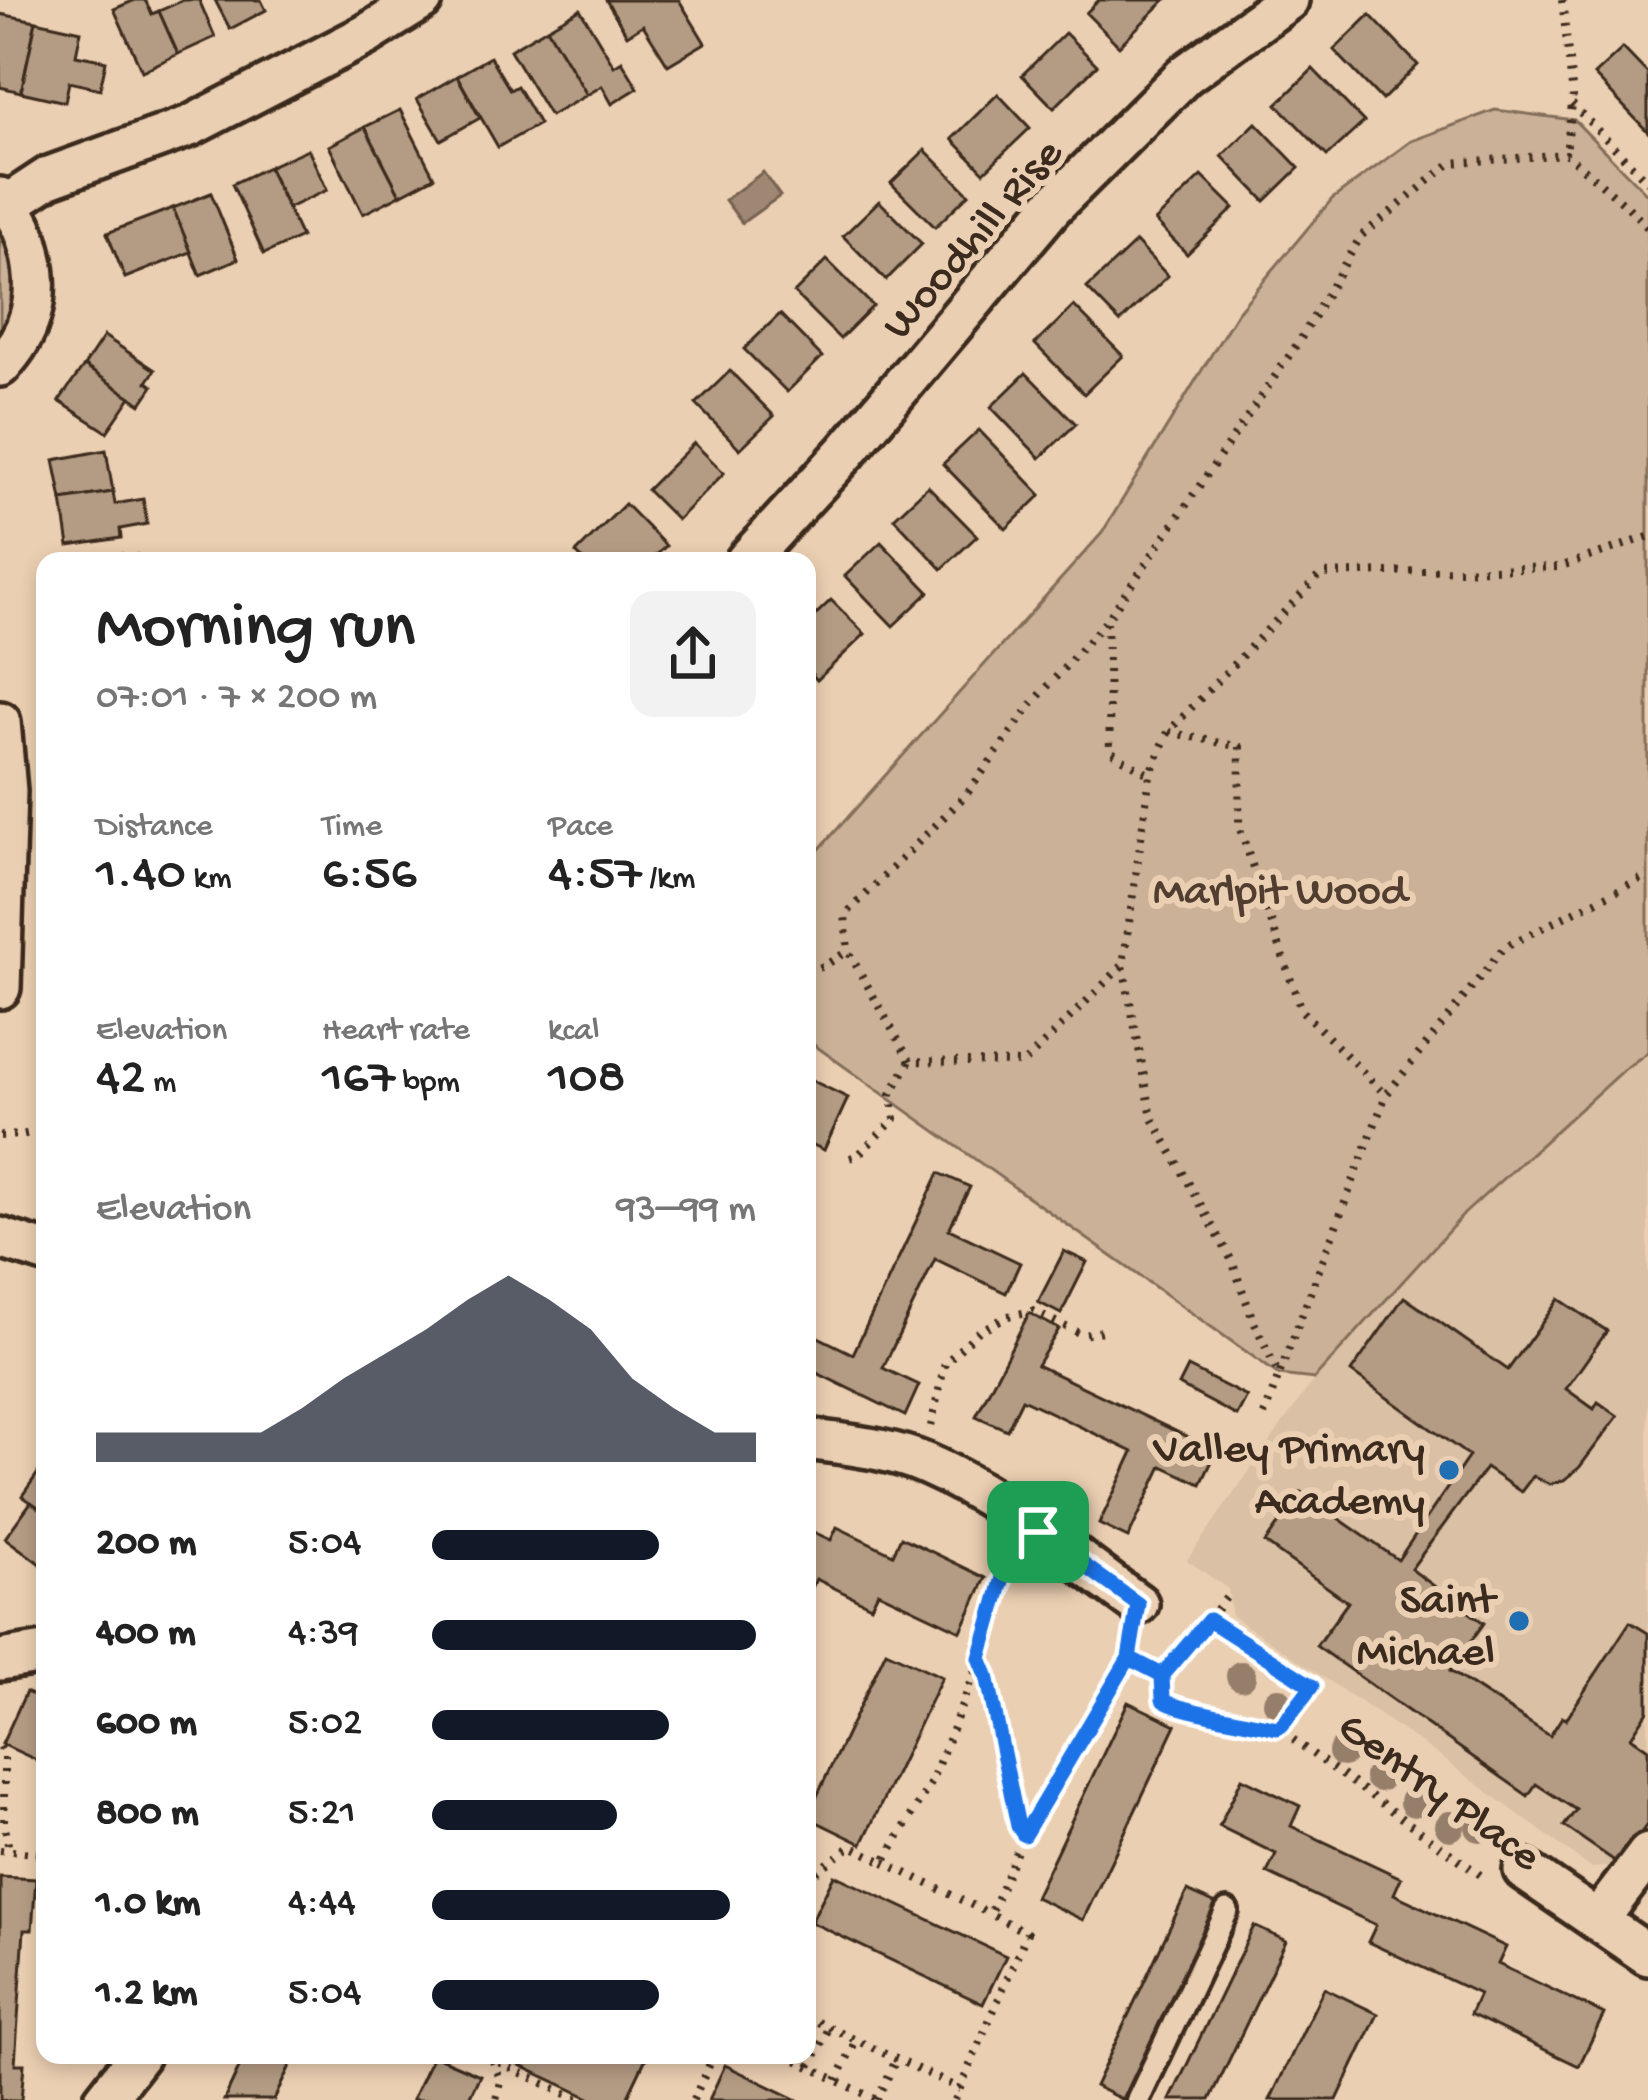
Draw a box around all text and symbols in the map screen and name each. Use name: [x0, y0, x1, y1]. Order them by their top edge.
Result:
street label: Woodhill Rise: [873, 129, 1077, 352]
button: share: [630, 591, 756, 717]
text: Morning run: [96, 592, 415, 670]
text: 07:01 · 7 × 200 m: [96, 676, 377, 722]
text: Distance: [96, 809, 213, 847]
text: Time: [322, 809, 382, 847]
text: Pace: [548, 809, 613, 847]
text: 1.40: [96, 847, 186, 907]
text: 6:56: [322, 847, 417, 907]
text: 4:57: [548, 847, 641, 907]
text: km: [186, 861, 232, 899]
text: /km: [641, 861, 695, 899]
park label: Marlpit Wood: [1153, 867, 1411, 920]
text: Elevation: [96, 1013, 227, 1051]
text: Heart rate: [322, 1013, 470, 1051]
text: kcal: [548, 1013, 600, 1051]
text: 42: [96, 1051, 145, 1111]
text: 167: [322, 1051, 395, 1111]
text: 108: [548, 1051, 626, 1111]
text: m: [145, 1065, 176, 1103]
text: bpm: [395, 1065, 460, 1103]
text: Elevation: [96, 1188, 251, 1234]
text: 93–99 m: [616, 1188, 756, 1234]
place label: Valley Primary Academy: [1153, 1425, 1425, 1530]
marker: Valley Primary Academy: [1436, 1457, 1462, 1483]
pin: [987, 1481, 1089, 1583]
icon: arrive: [1005, 1499, 1071, 1565]
text: 200 m: [96, 1522, 196, 1568]
text: 5:04: [288, 1522, 361, 1568]
place label: Saint Michael: [1356, 1576, 1499, 1681]
marker: Saint Michael: [1506, 1608, 1532, 1634]
text: 400 m: [96, 1612, 196, 1658]
text: 4:39: [288, 1612, 358, 1658]
text: 600 m: [96, 1702, 197, 1748]
text: 5:02: [288, 1702, 362, 1748]
street label: Gentry Place: [1326, 1703, 1550, 1886]
text: 800 m: [96, 1792, 199, 1838]
text: 5:21: [288, 1792, 356, 1838]
text: 1.0 km: [96, 1882, 200, 1928]
text: 4:44: [288, 1882, 356, 1928]
text: 1.2 km: [96, 1972, 197, 2018]
text: 5:04: [288, 1972, 361, 2018]

